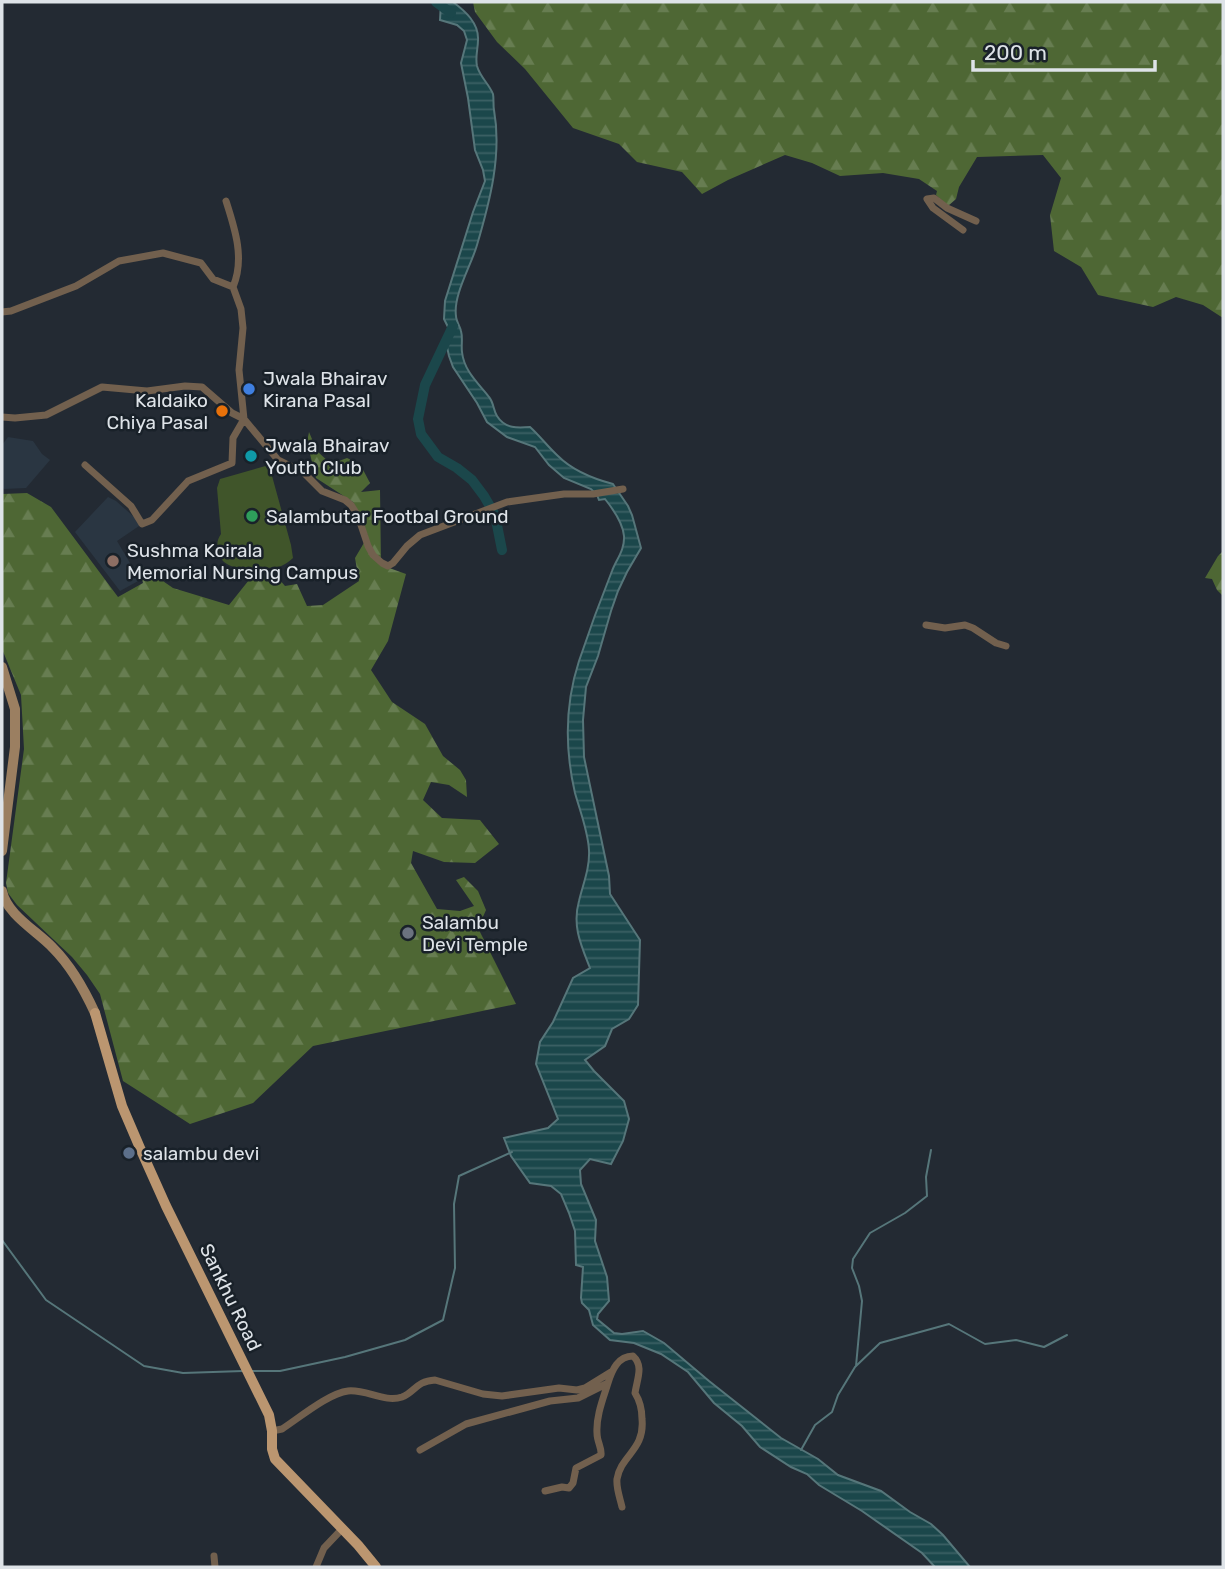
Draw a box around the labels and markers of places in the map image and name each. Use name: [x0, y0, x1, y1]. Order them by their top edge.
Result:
place label: Jwala Bhairav Kirana Pasal: [263, 367, 387, 412]
marker: Jwala Bhairav Kirana Pasal: [241, 381, 257, 397]
place label: Kaldaiko Chiya Pasal: [107, 389, 208, 434]
marker: Kaldaiko Chiya Pasal: [214, 403, 230, 419]
place label: Jwala Bhairav Youth Club: [265, 434, 389, 479]
marker: Jwala Bhairav Youth Club: [243, 448, 259, 464]
place label: Salambutar Footbal Ground: [266, 505, 509, 528]
marker: Salambutar Footbal Ground: [244, 508, 260, 524]
place label: Sushma Koirala Memorial Nursing Campus: [127, 539, 358, 584]
marker: Sushma Koirala Memorial Nursing Campus: [105, 553, 121, 569]
place label: Salambu Devi Temple: [422, 911, 528, 956]
marker: Salambu Devi Temple: [400, 925, 416, 941]
place label: salambu devi: [143, 1142, 259, 1165]
marker: salambu devi: [121, 1145, 137, 1161]

